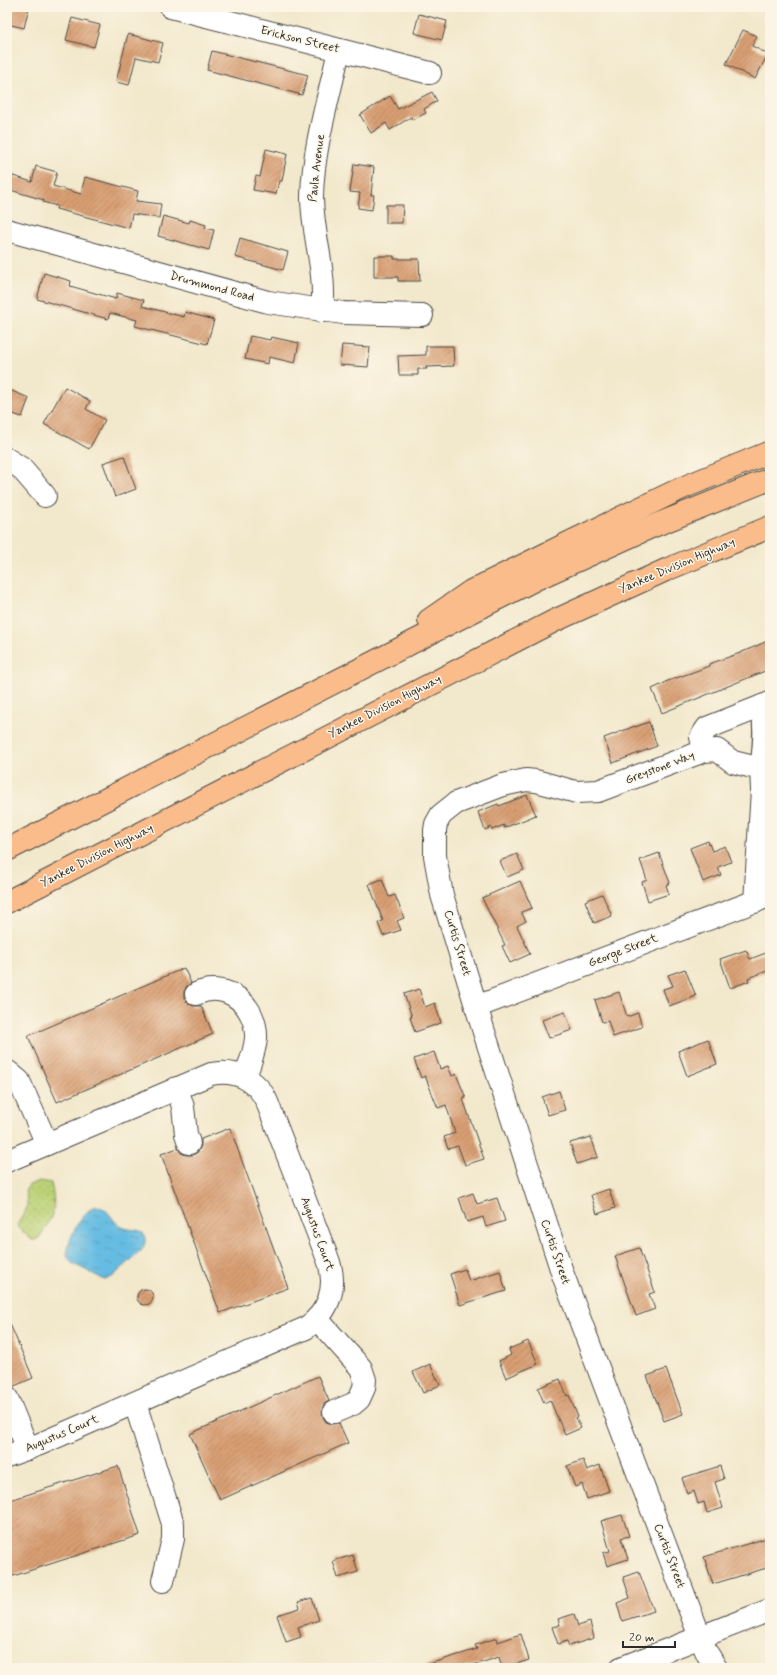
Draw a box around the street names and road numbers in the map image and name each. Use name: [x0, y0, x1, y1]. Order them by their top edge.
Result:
street label: Erickson Street: [259, 22, 341, 58]
street label: Paula Avenue: [305, 133, 329, 203]
street label: Drummond Road: [168, 268, 256, 306]
street label: Yankee Division Highway: [616, 534, 738, 598]
street label: Yankee Division Highway: [326, 672, 444, 742]
street label: Greystone Way: [623, 747, 697, 789]
street label: Yankee Division Highway: [38, 821, 156, 891]
street label: Curtis Street: [439, 908, 475, 978]
street label: George Street: [586, 930, 660, 972]
street label: Augustus Court: [296, 1195, 338, 1273]
street label: Curtis Street: [536, 1217, 574, 1287]
street label: Augustus Court: [23, 1411, 101, 1457]
street label: Curtis Street: [649, 1521, 689, 1591]

